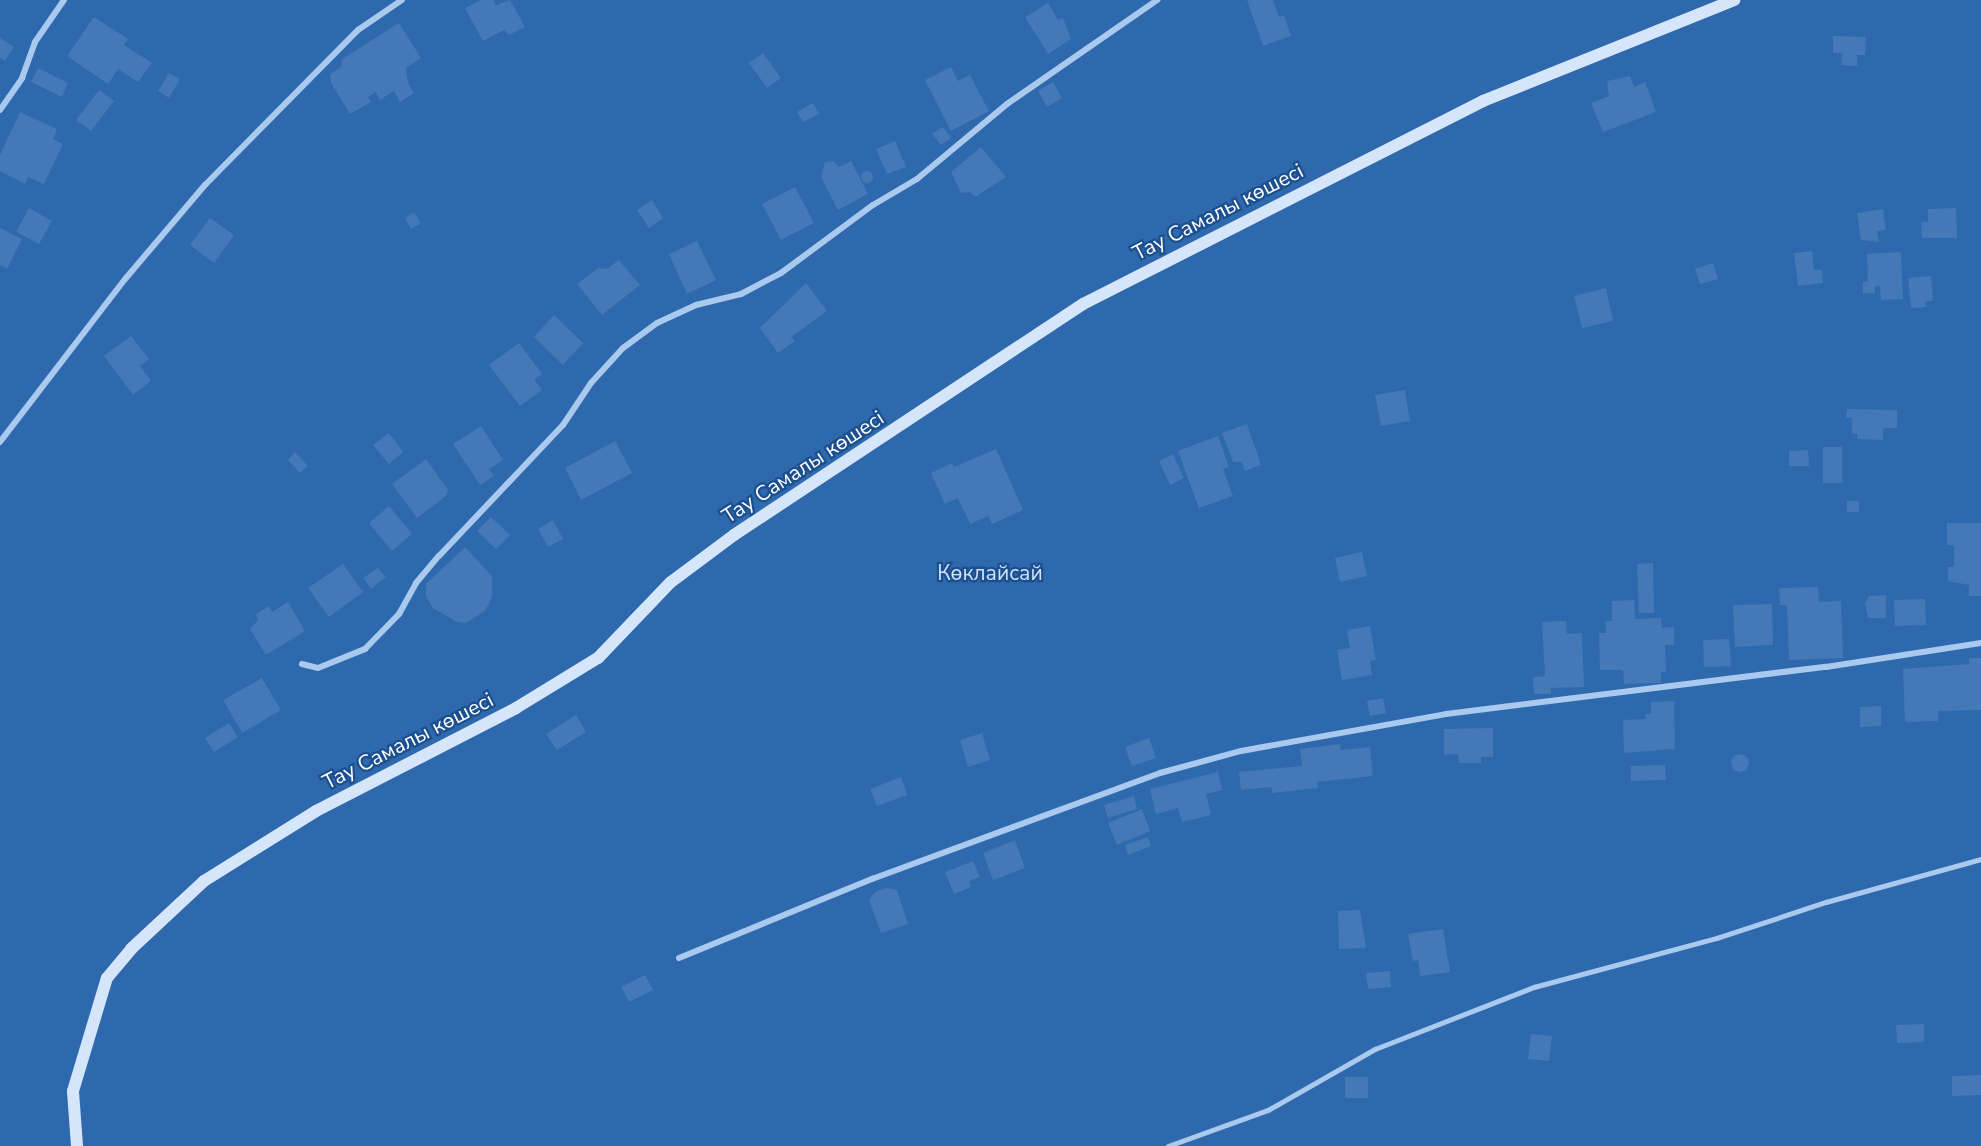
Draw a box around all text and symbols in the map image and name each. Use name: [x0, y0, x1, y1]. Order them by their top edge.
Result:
street label: Тау Самалы көшесі: [1129, 158, 1307, 266]
street label: Тау Самалы көшесі: [717, 405, 889, 529]
park label: Көклайсай: [937, 560, 1043, 586]
street label: Тау Самалы көшесі: [319, 687, 497, 795]

